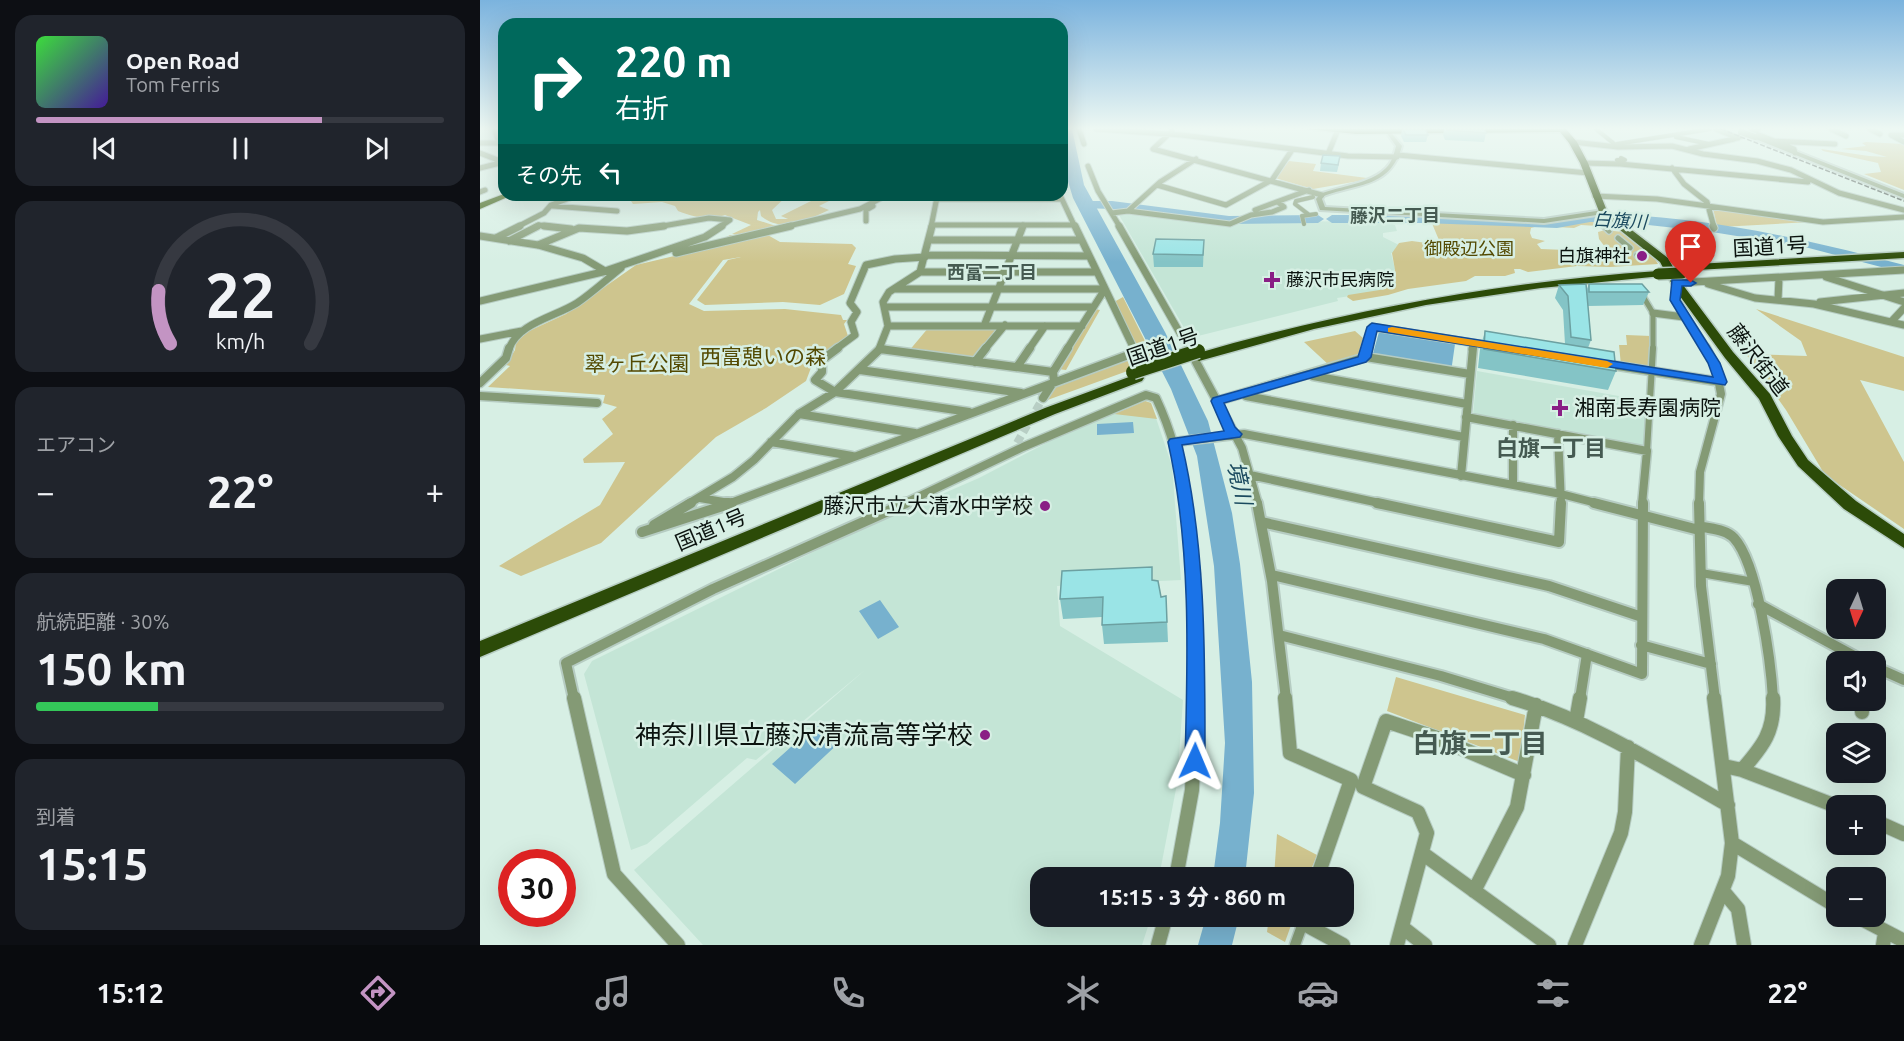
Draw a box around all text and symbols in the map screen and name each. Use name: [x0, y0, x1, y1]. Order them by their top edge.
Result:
text: 220 m: [615, 38, 732, 85]
icon: right: [516, 42, 594, 120]
text: Open Road: [126, 48, 240, 73]
text: Tom Ferris: [126, 73, 220, 96]
text: 右折: [615, 93, 669, 123]
icon: previous: [88, 132, 121, 165]
icon: pause: [224, 132, 257, 165]
icon: next: [360, 132, 393, 165]
icon: left: [594, 156, 627, 189]
text: その先: [516, 162, 582, 187]
district label: 藤沢二丁目: [1350, 205, 1440, 225]
water label: 白旗川: [1593, 209, 1650, 232]
pin: [1665, 221, 1716, 283]
icon: arrive: [1674, 230, 1707, 263]
street label: 国道1号: [1732, 232, 1808, 260]
park label: 御殿辺公園: [1424, 238, 1514, 258]
place label: 白旗神社: [1558, 245, 1630, 265]
marker: 白旗神社: [1635, 249, 1649, 263]
text: 22: [205, 260, 275, 330]
district label: 西富二丁目: [947, 262, 1037, 282]
place label: 藤沢市民病院: [1286, 269, 1394, 289]
marker: 藤沢市民病院: [1263, 271, 1281, 289]
street label: 藤沢街道: [1723, 319, 1794, 400]
street label: 国道1号: [1123, 323, 1202, 370]
text: km/h: [215, 329, 265, 353]
park label: 西富憩いの森: [700, 344, 826, 368]
park label: 翠ヶ丘公園: [585, 351, 690, 375]
place label: 湘南長寿園病院: [1574, 395, 1721, 419]
marker: 湘南長寿園病院: [1551, 399, 1569, 417]
text: エアコン: [36, 433, 116, 456]
district label: 白旗一丁目: [1496, 435, 1606, 460]
water label: 境川: [1224, 459, 1258, 509]
text: 22°: [207, 466, 273, 517]
text: −: [36, 473, 55, 510]
text: +: [425, 473, 444, 510]
place label: 藤沢市立大清水中学校: [823, 493, 1033, 517]
marker: 藤沢市立大清水中学校: [1038, 499, 1052, 513]
street label: 国道1号: [671, 503, 750, 555]
north arrow: [1826, 579, 1886, 639]
map controls: [1826, 579, 1886, 927]
text: 航続距離 · 30%: [36, 610, 169, 633]
text: 150 km: [36, 643, 187, 694]
button: sound: [1826, 651, 1886, 711]
place label: 神奈川県立藤沢清流高等学校: [635, 720, 973, 749]
button: layers: [1826, 723, 1886, 783]
marker: 神奈川県立藤沢清流高等学校: [978, 728, 992, 742]
district label: 白旗二丁目: [1413, 728, 1548, 758]
position arrow: [1163, 729, 1227, 793]
button: +: [1826, 795, 1886, 855]
text: 到着: [36, 805, 76, 828]
text: 15:15: [36, 838, 149, 889]
speed limit sign: 30: [498, 849, 576, 927]
button: −: [1826, 867, 1886, 927]
text: 15:15 · 3 分 · 860 m: [1098, 884, 1286, 909]
icon: directions: [357, 972, 399, 1014]
icon: music: [592, 972, 634, 1014]
icon: phone: [827, 972, 869, 1014]
icon: climate: [1062, 972, 1104, 1014]
icon: car: [1297, 972, 1339, 1014]
icon: filters: [1532, 972, 1574, 1014]
text: 15:12: [97, 978, 164, 1008]
text: 22°: [1767, 978, 1807, 1008]

